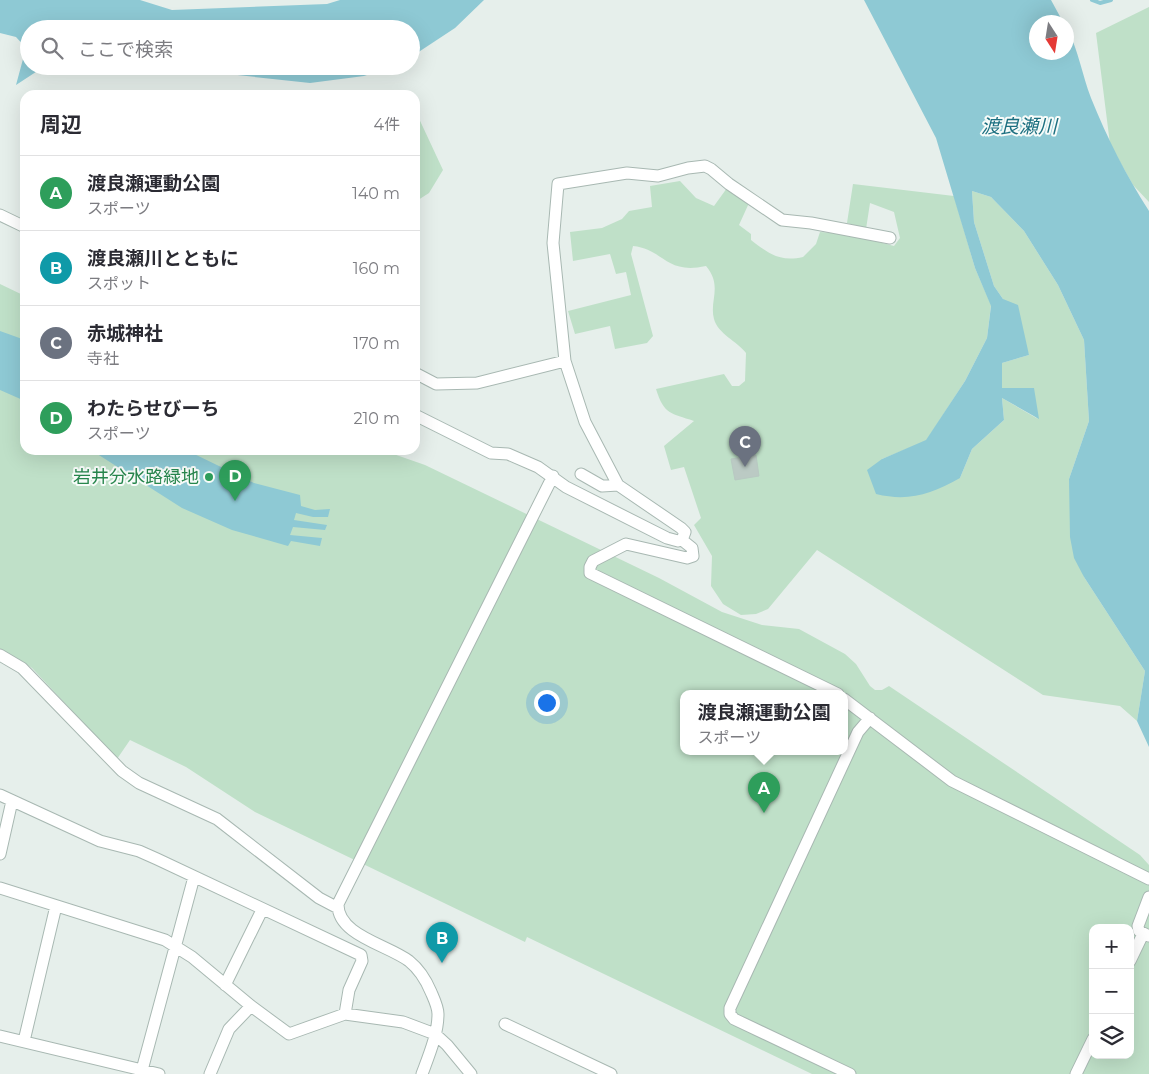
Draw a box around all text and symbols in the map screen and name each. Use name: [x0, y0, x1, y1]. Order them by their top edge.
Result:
north arrow: [1029, 15, 1074, 60]
search box: [20, 20, 420, 75]
icon: search: [38, 34, 66, 62]
text: ここで検索: [78, 38, 173, 61]
text: 周辺: [40, 112, 82, 137]
text: 4件: [373, 115, 400, 134]
water label: 渡良瀬川: [981, 115, 1059, 138]
text: 渡良瀬運動公園: [87, 172, 220, 195]
text: A: [50, 184, 62, 203]
text: 140 m: [352, 184, 400, 203]
text: スポーツ: [87, 199, 151, 218]
text: 渡良瀬川とともに: [87, 247, 239, 270]
text: B: [50, 259, 62, 278]
text: 160 m: [353, 259, 400, 278]
text: スポット: [87, 274, 151, 293]
text: 赤城神社: [87, 322, 163, 345]
text: C: [50, 334, 62, 353]
text: 170 m: [353, 334, 400, 353]
text: 寺社: [87, 349, 119, 368]
text: わたらせびーち: [87, 397, 220, 420]
text: D: [49, 409, 63, 428]
text: 210 m: [353, 409, 400, 428]
text: スポーツ: [87, 424, 151, 443]
pin: C: [729, 426, 761, 467]
pin: D: [219, 460, 251, 501]
place label: 岩井分水路緑地: [73, 466, 199, 488]
marker: 岩井分水路緑地: [203, 471, 215, 483]
your location: [534, 690, 560, 716]
popup: [680, 690, 848, 755]
text: 渡良瀬運動公園: [697, 701, 831, 724]
text: スポーツ: [697, 728, 761, 747]
pin: A: [748, 772, 780, 813]
pin: B: [426, 922, 458, 963]
map controls: [1089, 924, 1134, 1059]
button: +: [1089, 924, 1134, 969]
button: −: [1089, 969, 1134, 1014]
button: layers: [1089, 1014, 1134, 1059]

